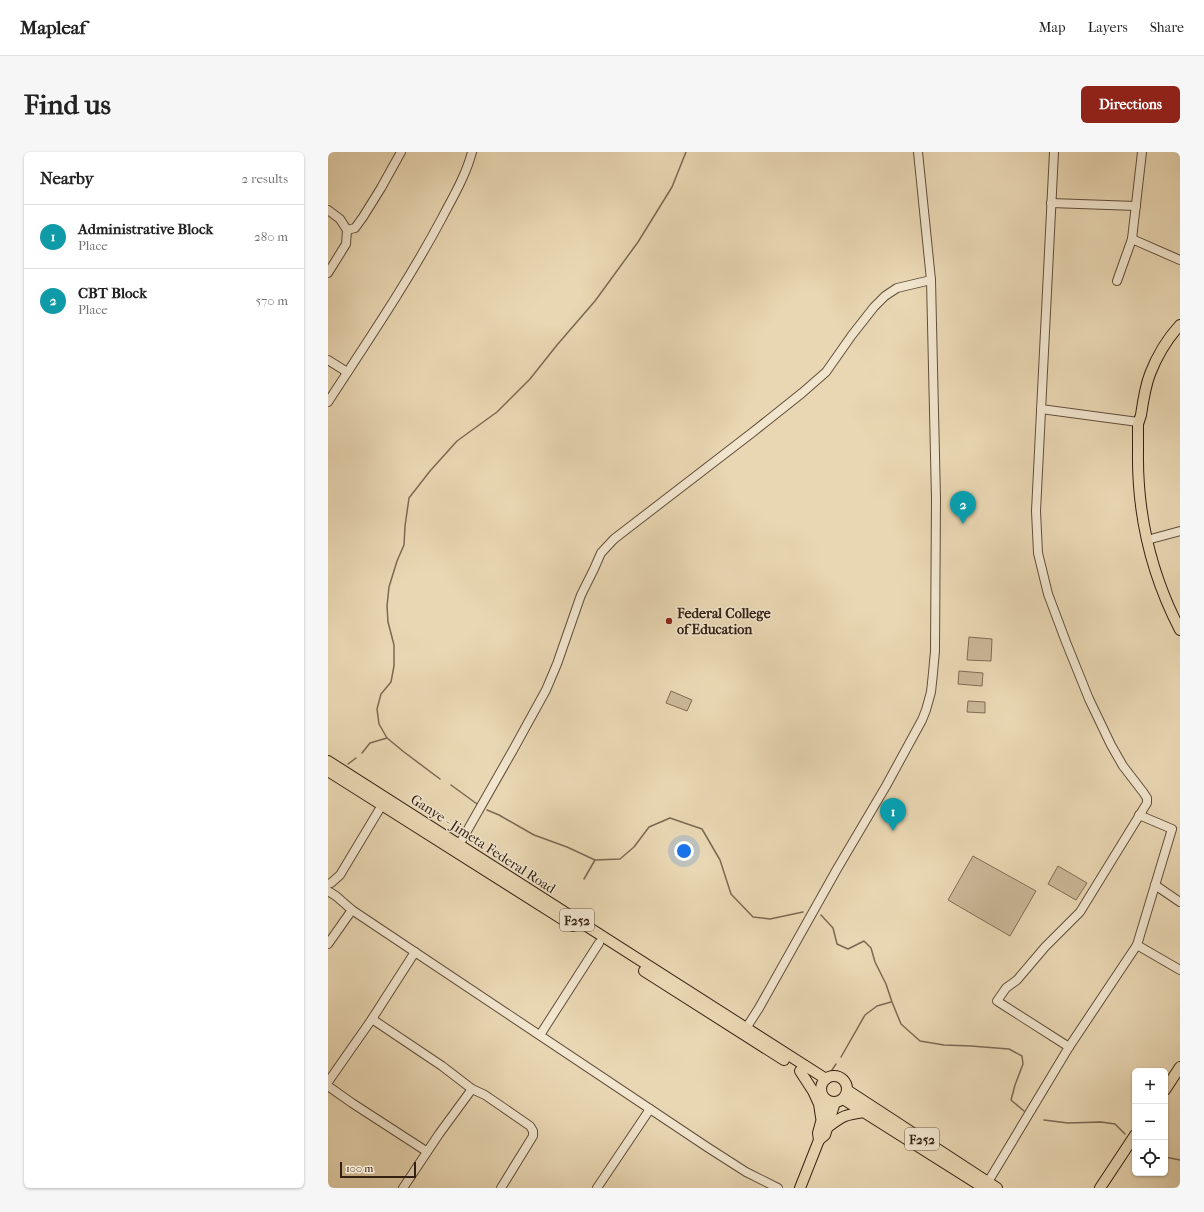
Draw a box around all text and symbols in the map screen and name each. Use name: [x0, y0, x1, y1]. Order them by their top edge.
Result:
text: Mapleaf: [20, 17, 86, 39]
text: Map: [1039, 19, 1066, 36]
text: Layers: [1088, 19, 1128, 36]
text: Share: [1150, 19, 1184, 36]
button: Directions: [1081, 86, 1180, 123]
text: Find us: [24, 88, 111, 121]
text: Nearby: [40, 168, 94, 188]
text: 2 results: [242, 171, 288, 186]
text: Administrative Block: [78, 220, 213, 238]
text: 1: [51, 229, 55, 244]
text: 280 m: [254, 229, 288, 244]
text: Place: [78, 238, 108, 253]
text: CBT Block: [78, 284, 147, 302]
text: 2: [50, 293, 56, 308]
text: 570 m: [255, 293, 288, 308]
text: Place: [78, 302, 108, 317]
pin: 2: [950, 491, 976, 524]
place label: Federal College of Education: [676, 605, 771, 638]
marker: Federal College of Education: [664, 616, 674, 626]
street label: Ganye - Jimeta Federal Road: [407, 791, 559, 897]
pin: 1: [880, 798, 906, 831]
your location: [674, 841, 694, 861]
road number: F252: [560, 909, 594, 931]
map controls: [1132, 1068, 1168, 1176]
button: +: [1132, 1068, 1168, 1104]
button: −: [1132, 1104, 1168, 1140]
road number: F252: [905, 1128, 939, 1150]
button: locate: [1132, 1140, 1168, 1176]
scale bar: [340, 1160, 416, 1179]
text: 100 m: [346, 1162, 374, 1175]

